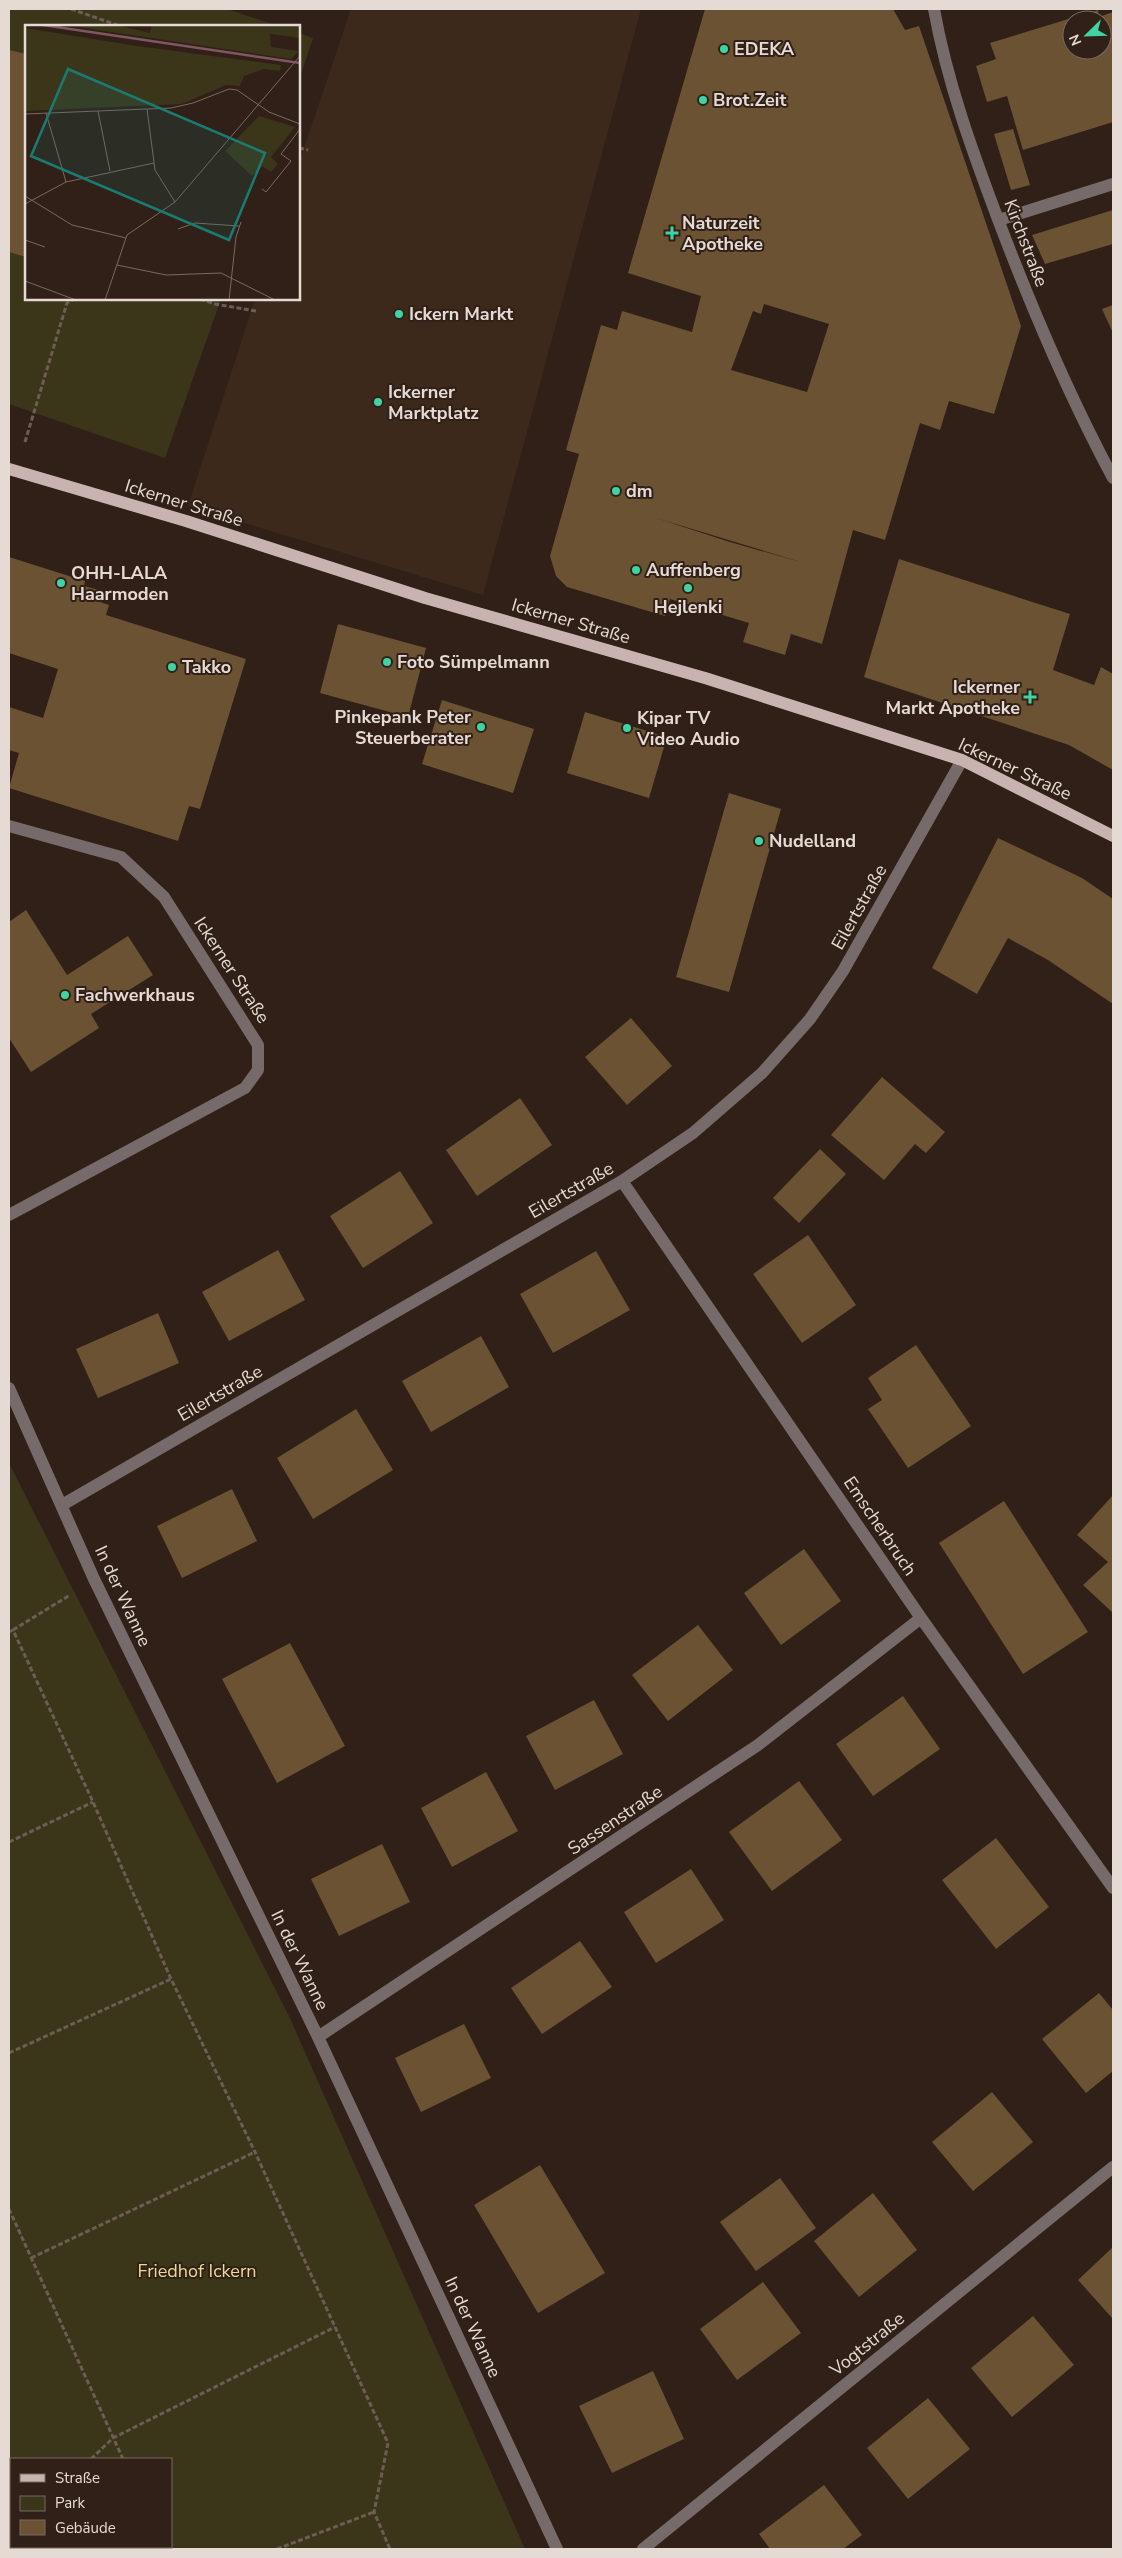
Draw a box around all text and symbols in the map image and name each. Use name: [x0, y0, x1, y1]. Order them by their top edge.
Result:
north arrow: [1062, 10, 1112, 60]
inset map: [25, 25, 300, 300]
text: N: [1065, 31, 1086, 48]
place label: EDEKA: [734, 37, 795, 61]
marker: EDEKA: [718, 43, 730, 55]
place label: Brot.Zeit: [713, 88, 786, 112]
marker: Brot.Zeit: [697, 94, 709, 106]
street label: Kirchstraße: [998, 196, 1054, 290]
place label: Naturzeit Apotheke: [682, 211, 763, 256]
marker: Naturzeit Apotheke: [666, 227, 678, 239]
place label: Ickern Markt: [409, 302, 513, 326]
marker: Ickern Markt: [393, 308, 405, 320]
place label: Ickerner Marktplatz: [388, 380, 479, 425]
marker: Ickerner Marktplatz: [372, 396, 384, 408]
street label: Ickerner Straße: [122, 474, 246, 532]
place label: dm: [626, 479, 653, 503]
marker: dm: [610, 485, 622, 497]
place label: Auffenberg: [646, 558, 741, 582]
place label: OHH-LALA Haarmoden: [71, 561, 169, 606]
marker: Auffenberg: [630, 564, 642, 576]
marker: OHH-LALA Haarmoden: [55, 577, 67, 589]
marker: Hejlenki: [682, 582, 694, 594]
street label: Ickerner Straße: [509, 593, 633, 649]
place label: Hejlenki: [654, 595, 722, 619]
place label: Foto Sümpelmann: [397, 650, 550, 674]
place label: Takko: [182, 655, 231, 679]
marker: Foto Sümpelmann: [381, 656, 393, 668]
marker: Takko: [166, 661, 178, 673]
place label: Ickerner Markt Apotheke: [885, 675, 1020, 720]
marker: Ickerner Markt Apotheke: [1024, 691, 1036, 703]
place label: Pinkepank Peter Steuerberater: [335, 705, 471, 750]
place label: Kipar TV Video Audio: [636, 706, 740, 751]
marker: Pinkepank Peter Steuerberater: [475, 721, 487, 733]
marker: Kipar TV Video Audio: [621, 722, 633, 734]
street label: Ickerner Straße: [954, 732, 1076, 806]
place label: Nudelland: [769, 829, 856, 853]
marker: Nudelland: [753, 835, 765, 847]
street label: Eilertstraße: [826, 860, 892, 954]
street label: Ickerner Straße: [189, 912, 275, 1028]
place label: Fachwerkhaus: [75, 983, 195, 1007]
marker: Fachwerkhaus: [59, 989, 71, 1001]
street label: Eilertstraße: [524, 1156, 618, 1224]
street label: Eilertstraße: [173, 1359, 267, 1427]
street label: Emscherbruch: [838, 1472, 922, 1580]
street label: In der Wanne: [89, 1542, 157, 1650]
street label: Sassenstraße: [563, 1780, 667, 1860]
street label: In der Wanne: [265, 1906, 335, 2014]
park label: Friedhof Ickern: [137, 2259, 257, 2283]
street label: In der Wanne: [439, 2273, 507, 2381]
street label: Vogtstraße: [824, 2306, 909, 2382]
legend: [10, 2458, 172, 2548]
text: Straße: [55, 2468, 100, 2488]
text: Park: [55, 2493, 85, 2513]
text: Gebäude: [55, 2518, 116, 2538]

